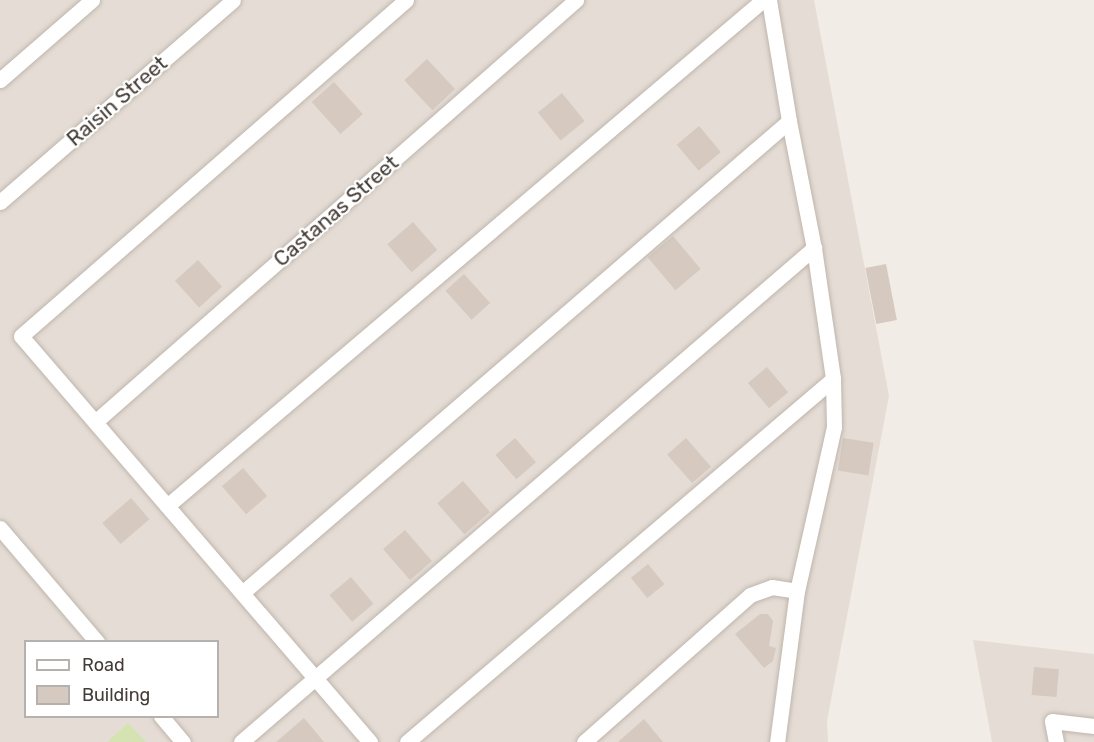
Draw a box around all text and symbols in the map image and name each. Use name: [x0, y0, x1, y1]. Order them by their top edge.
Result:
street label: Raisin Street: [62, 51, 172, 151]
street label: Castanas Street: [269, 150, 403, 272]
legend: [24, 640, 219, 718]
text: Road: [82, 654, 125, 676]
text: Building: [82, 684, 150, 706]

